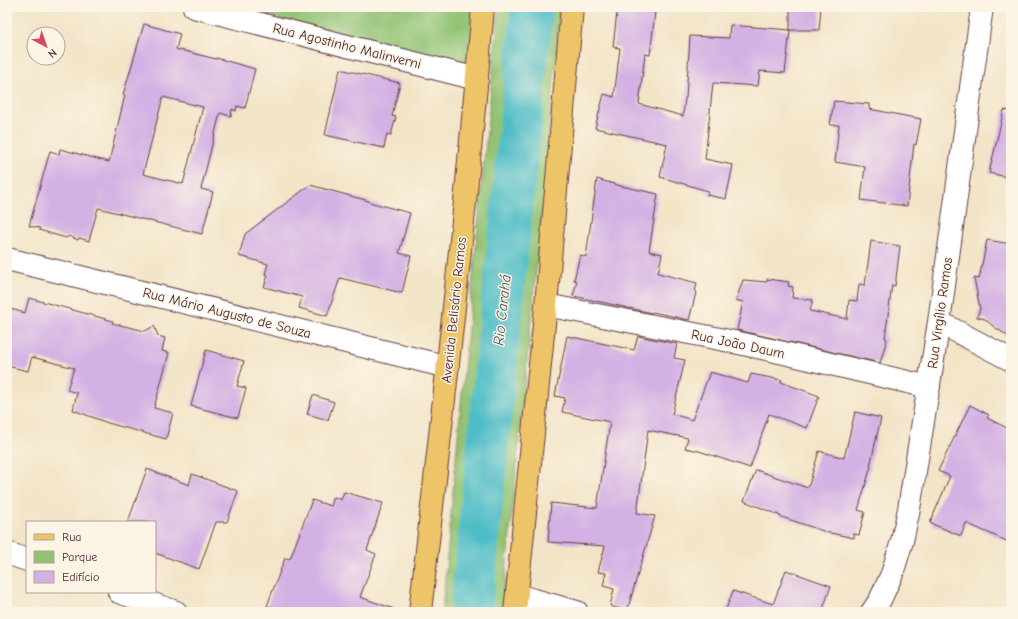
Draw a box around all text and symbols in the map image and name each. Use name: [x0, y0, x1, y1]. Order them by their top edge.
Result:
street label: Rua Agostinho Malinverni: [271, 19, 423, 73]
north arrow: [26, 26, 66, 66]
text: N: [45, 46, 59, 60]
street label: Avenida Belisário Ramos: [438, 236, 470, 384]
street label: Rua Virgílio Ramos: [924, 256, 956, 370]
water label: Rio Carahá: [489, 273, 515, 346]
street label: Rua Mário Augusto de Souza: [141, 284, 313, 342]
street label: Rua João Daum: [690, 326, 786, 362]
legend: [26, 521, 156, 593]
text: Rua: [62, 530, 81, 544]
text: Parque: [62, 550, 97, 564]
text: Edifício: [62, 570, 99, 584]

